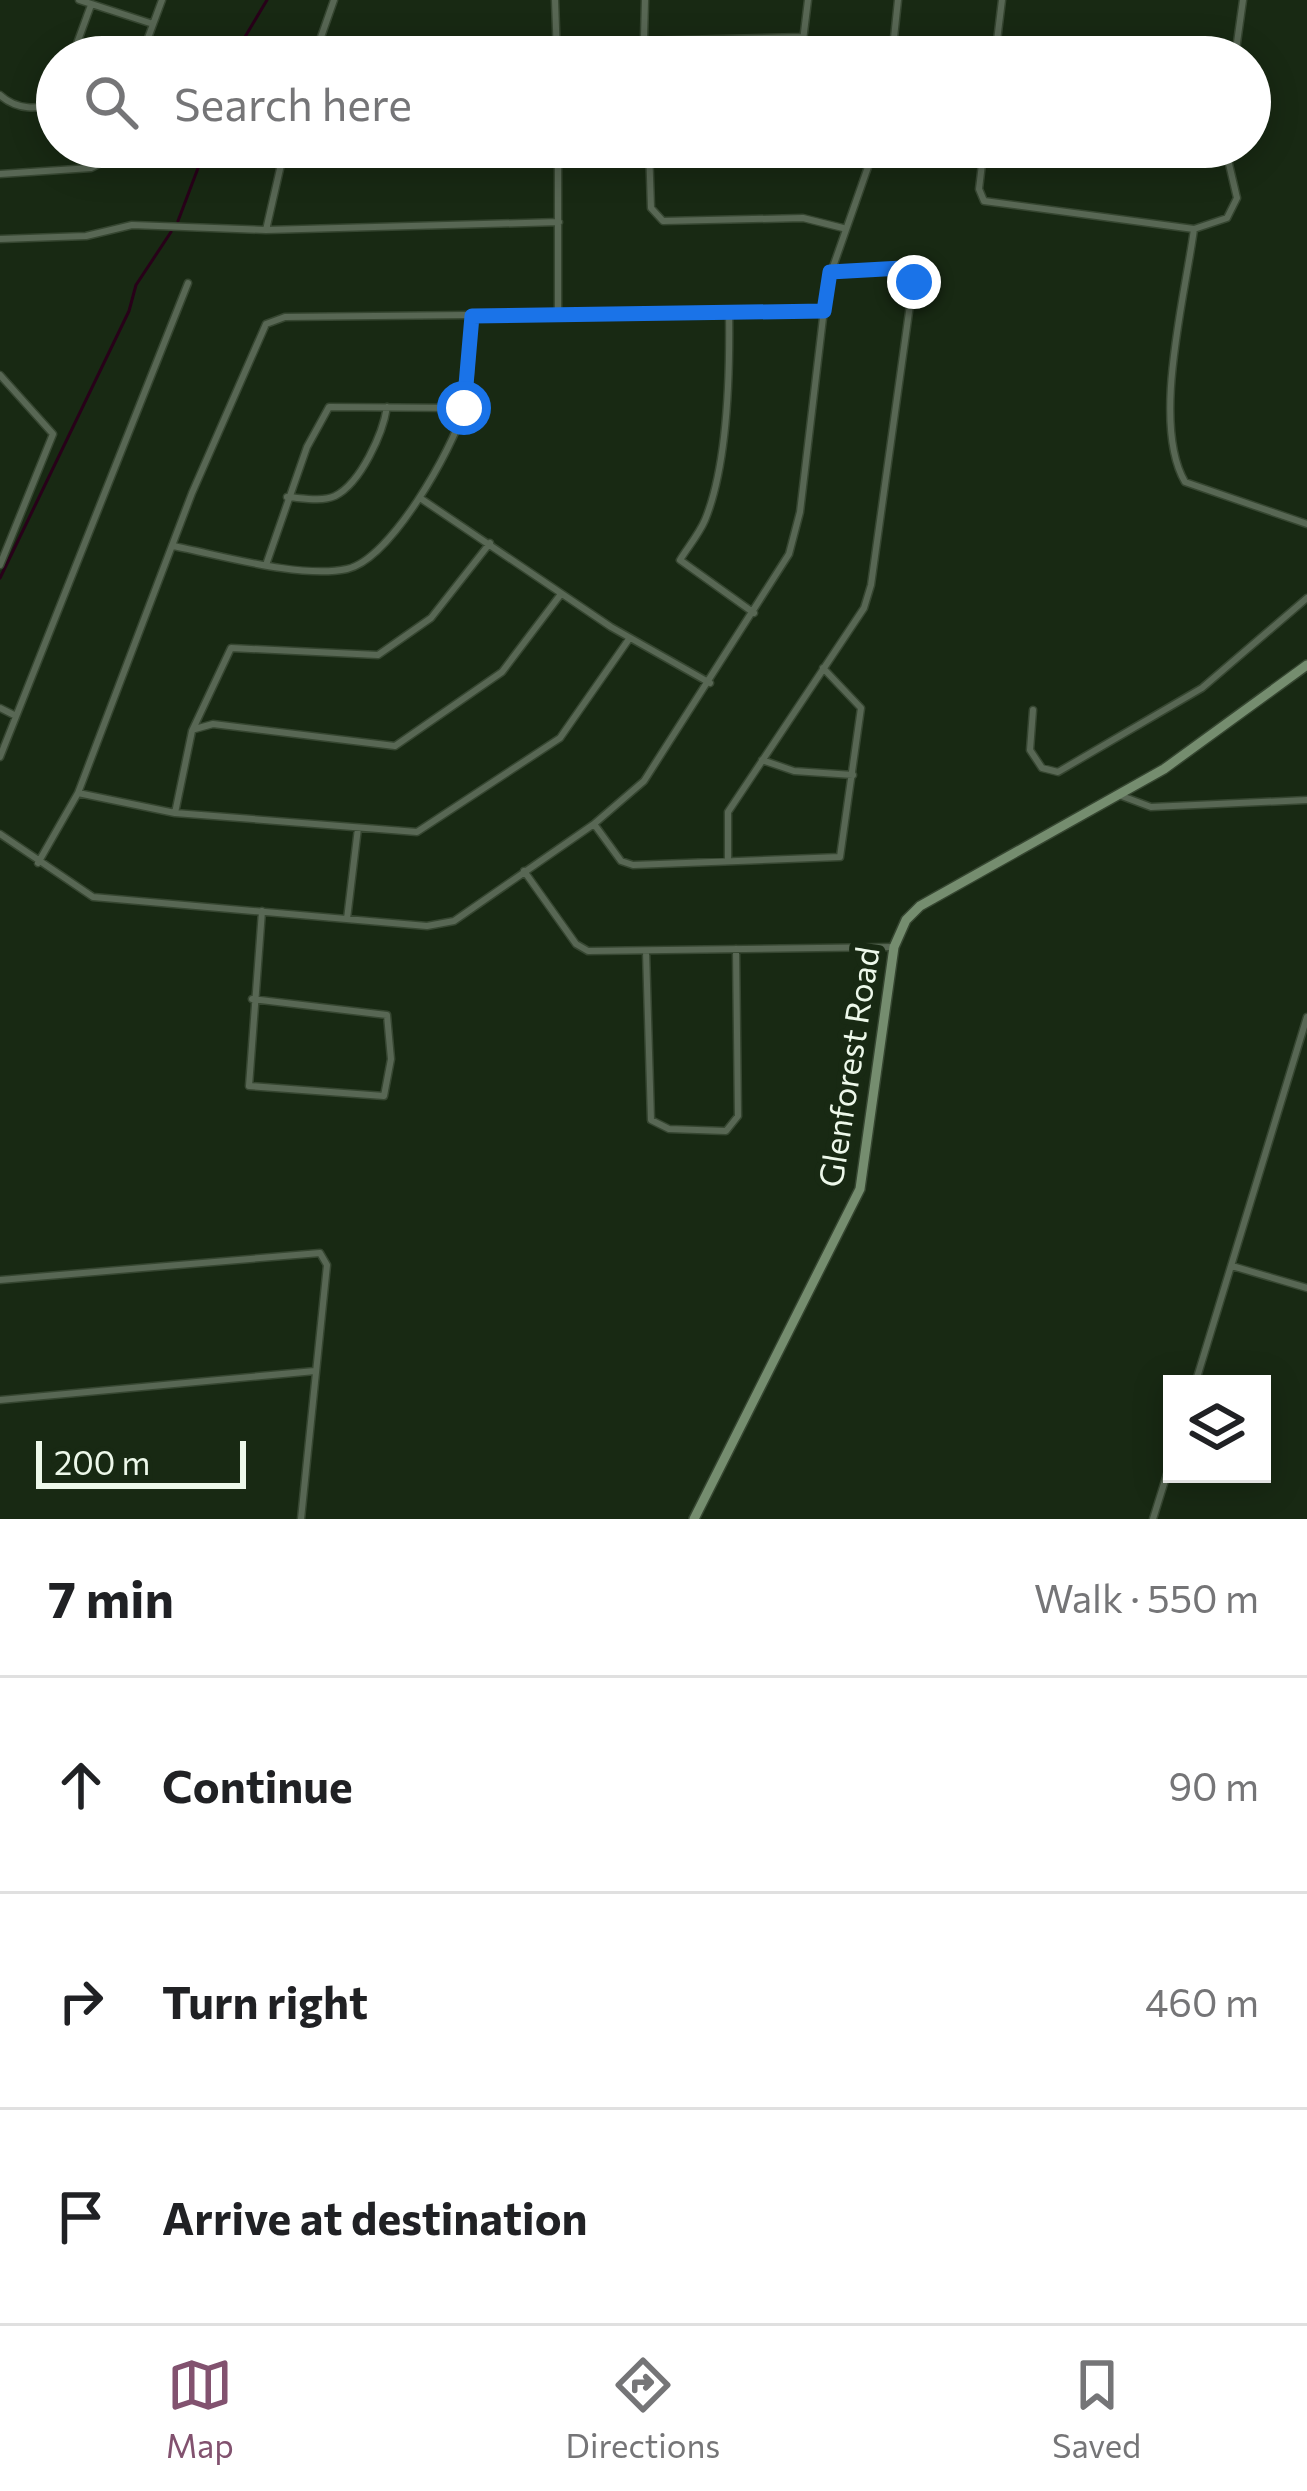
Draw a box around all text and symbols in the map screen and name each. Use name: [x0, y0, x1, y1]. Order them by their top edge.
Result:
search box: [36, 36, 1271, 168]
icon: search: [78, 69, 144, 135]
text: Search here: [174, 75, 412, 130]
route end: [887, 255, 941, 309]
route start: [437, 381, 491, 435]
street label: Glenforest Road: [808, 944, 887, 1190]
map controls: [1163, 1375, 1271, 1483]
button: layers: [1163, 1375, 1271, 1483]
scale bar: [36, 1435, 246, 1488]
text: 200 m: [54, 1441, 150, 1482]
text: 7 min: [48, 1566, 174, 1629]
text: Walk · 550 m: [1034, 1573, 1259, 1621]
icon: ahead: [48, 1752, 114, 1818]
text: Continue: [162, 1757, 353, 1812]
text: 90 m: [1168, 1761, 1259, 1809]
icon: right: [48, 1968, 114, 2034]
text: Turn right: [162, 1973, 368, 2028]
text: 460 m: [1145, 1977, 1259, 2025]
icon: arrive: [48, 2184, 114, 2250]
text: Arrive at destination: [162, 2189, 588, 2244]
tab: Map: [166, 2352, 234, 2465]
tab: Directions: [566, 2352, 720, 2465]
tab: Saved: [1052, 2352, 1141, 2465]

